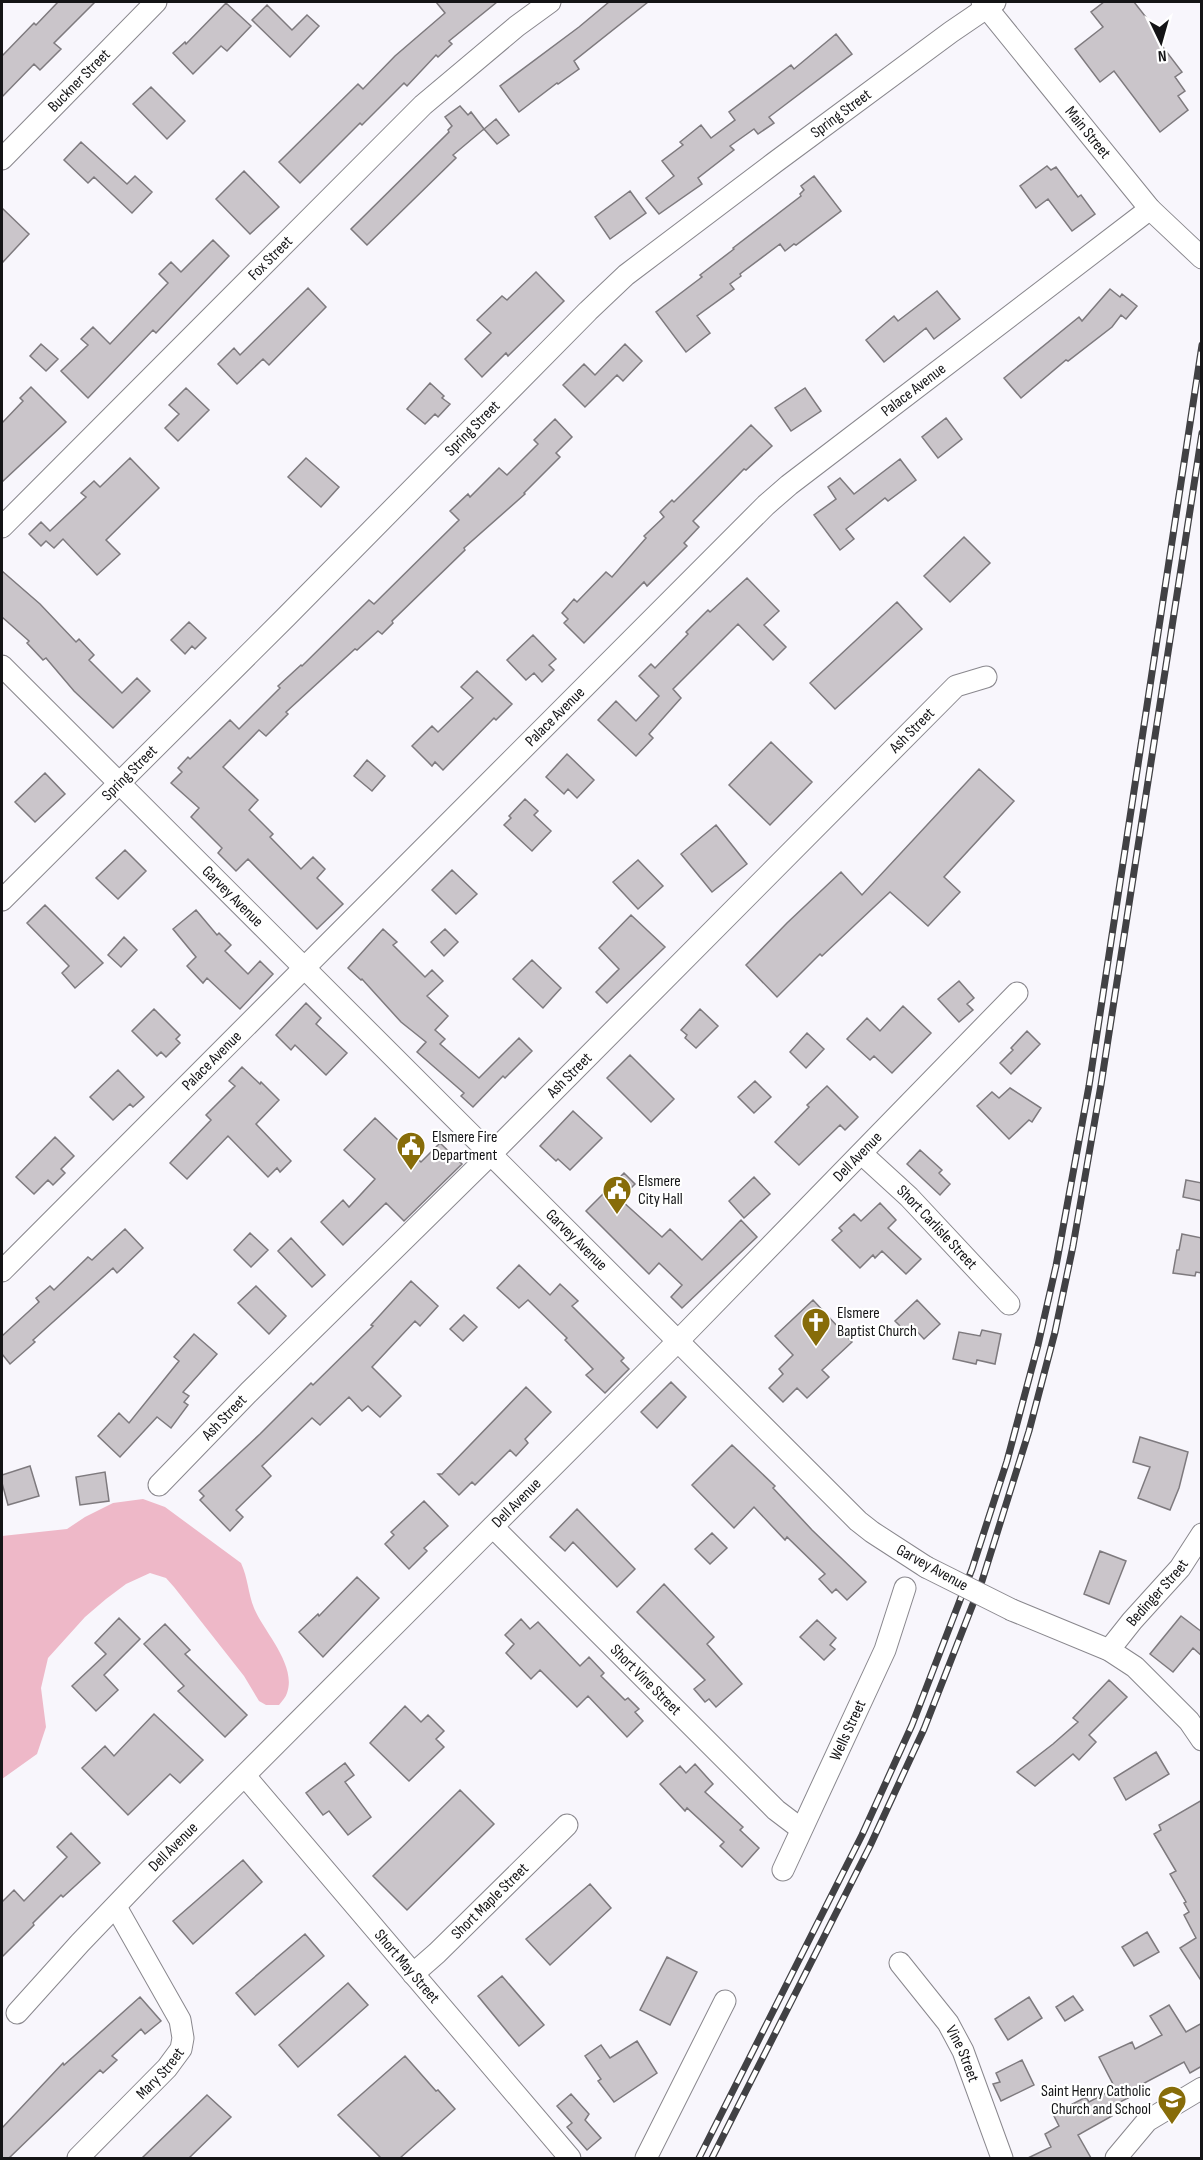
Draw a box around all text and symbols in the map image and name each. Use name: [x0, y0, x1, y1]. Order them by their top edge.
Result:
north arrow: [1131, 12, 1191, 72]
street label: Buckner Street: [44, 45, 114, 116]
text: N: [1157, 46, 1167, 65]
street label: Spring Street: [807, 85, 875, 142]
street label: Main Street: [1061, 102, 1115, 163]
street label: Fox Street: [244, 232, 297, 284]
street label: Palace Avenue: [877, 359, 950, 421]
street label: Spring Street: [441, 396, 504, 460]
street label: Palace Avenue: [521, 683, 589, 750]
street label: Ash Street: [885, 704, 938, 758]
street label: Spring Street: [98, 741, 161, 805]
street label: Garvey Avenue: [198, 862, 267, 931]
street label: Palace Avenue: [178, 1027, 245, 1094]
street label: Ash Street: [542, 1049, 596, 1102]
place label: Elsmere Fire Department: [432, 1128, 497, 1165]
street label: Dell Avenue: [829, 1128, 886, 1186]
public building icon: Elsmere Fire Department: [395, 1130, 427, 1172]
place label: Elsmere City Hall: [638, 1172, 683, 1209]
public building icon: Elsmere City Hall: [601, 1174, 633, 1216]
street label: Short Carlisle Street: [893, 1181, 981, 1273]
street label: Garvey Avenue: [542, 1205, 611, 1275]
place label: Elsmere Baptist Church: [837, 1304, 917, 1341]
church icon: Elsmere Baptist Church: [800, 1306, 832, 1348]
street label: Ash Street: [197, 1391, 251, 1445]
street label: Dell Avenue: [488, 1474, 545, 1532]
street label: Garvey Avenue: [893, 1541, 971, 1595]
street label: Bedinger Street: [1122, 1556, 1193, 1630]
street label: Short Vine Street: [606, 1640, 685, 1719]
street label: Wells Street: [826, 1697, 870, 1764]
street label: Dell Avenue: [144, 1818, 202, 1876]
street label: Short Maple Street: [447, 1859, 532, 1943]
street label: Short May Street: [370, 1926, 444, 2007]
street label: Vine Street: [942, 2022, 983, 2085]
street label: Mary Street: [132, 2044, 188, 2103]
place label: Saint Henry Catholic Church and School: [1041, 2082, 1151, 2119]
school or university icon: Saint Henry Catholic Church and School: [1156, 2084, 1188, 2126]

